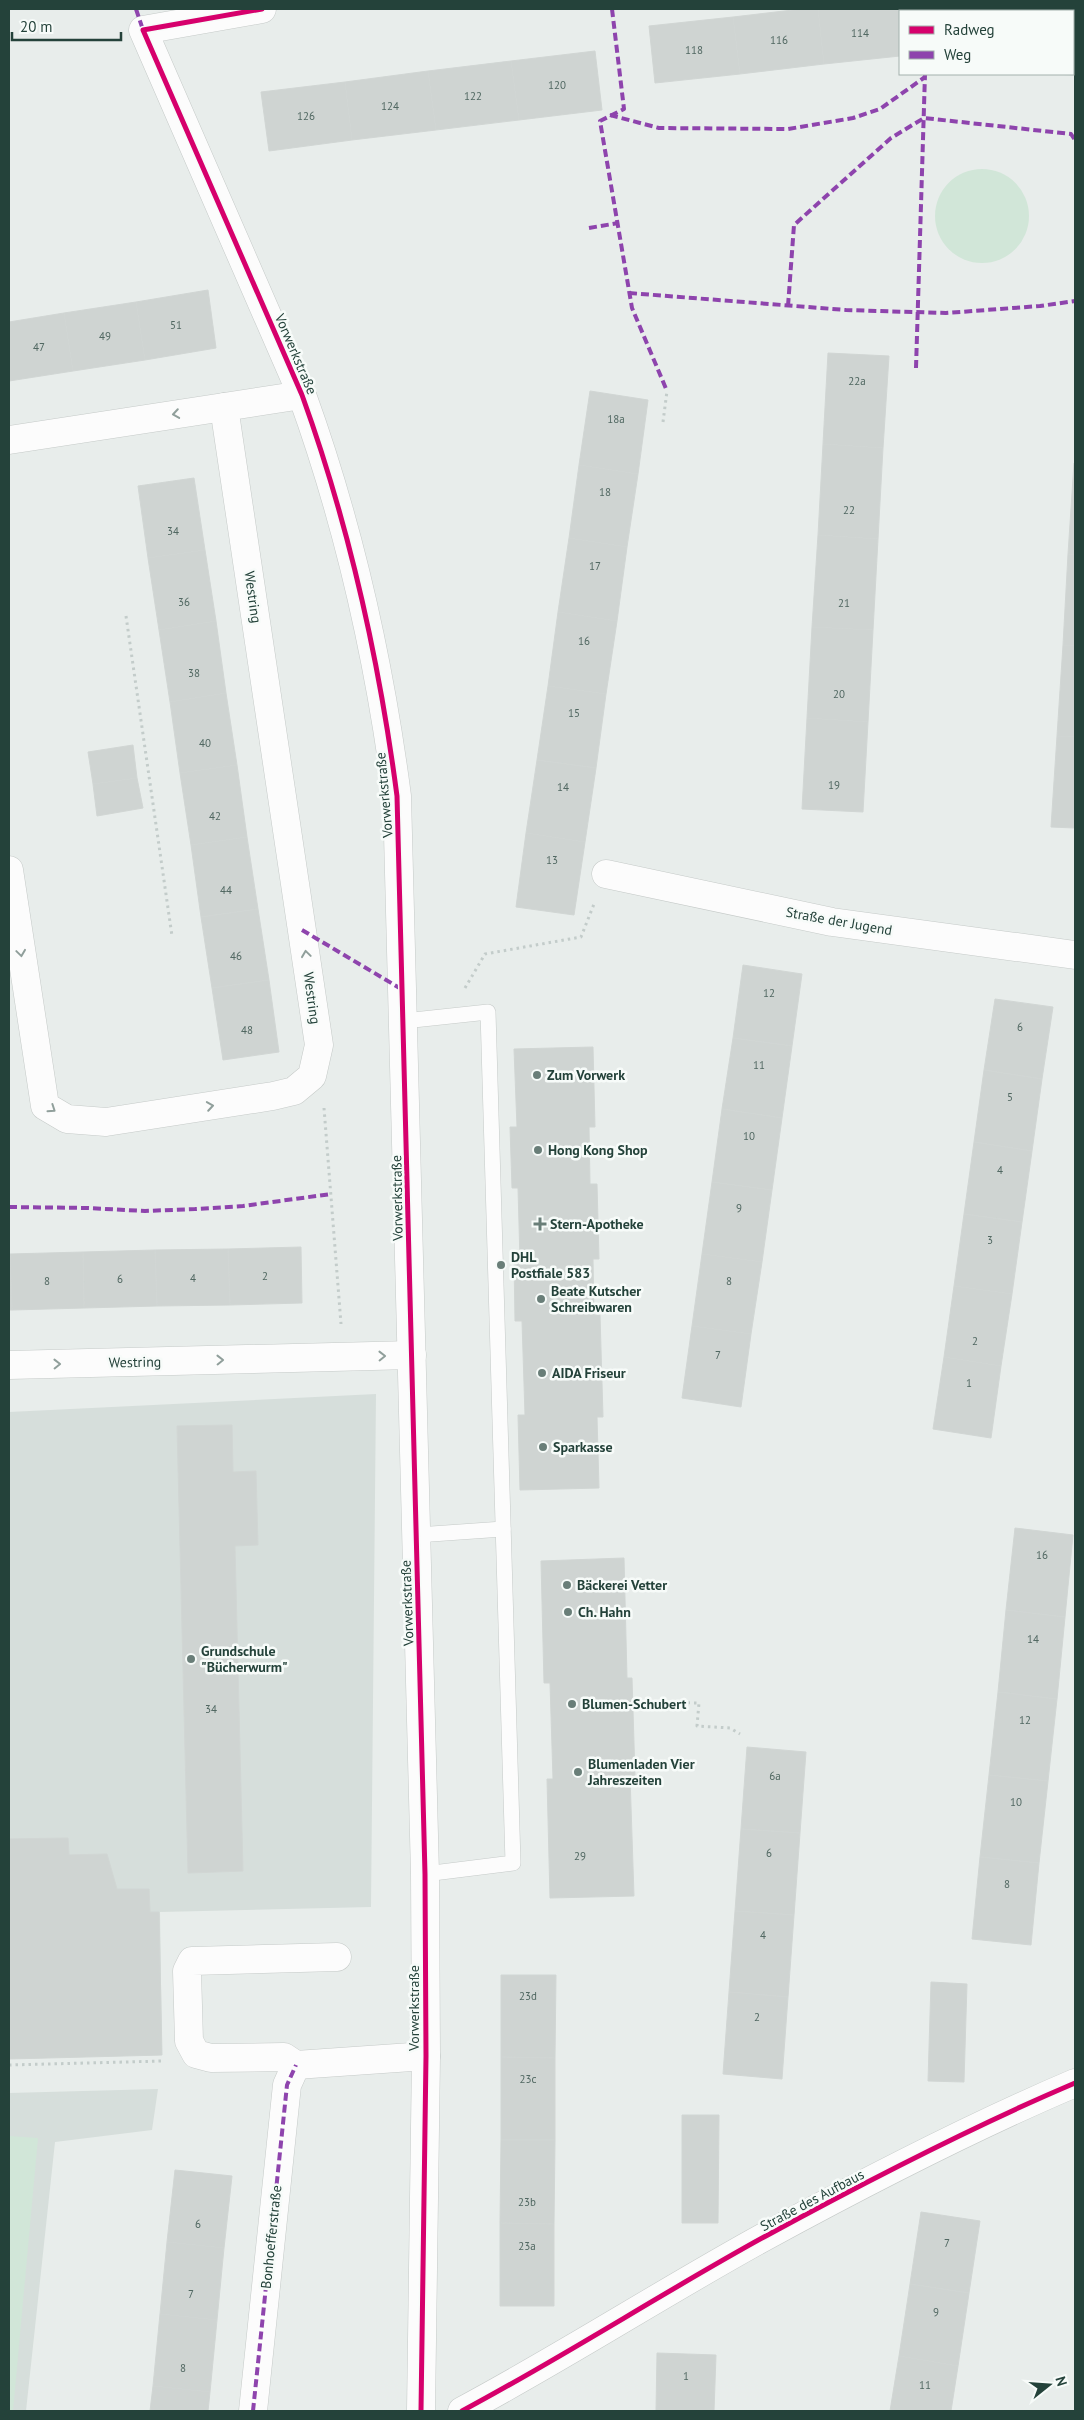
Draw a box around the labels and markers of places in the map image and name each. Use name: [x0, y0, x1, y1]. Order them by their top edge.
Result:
place label: Zum Vorwerk: [547, 1066, 625, 1084]
marker: Zum Vorwerk: [531, 1069, 543, 1081]
place label: Hong Kong Shop: [548, 1141, 648, 1159]
marker: Hong Kong Shop: [532, 1144, 544, 1156]
place label: Stern-Apotheke: [550, 1215, 644, 1233]
marker: Stern-Apotheke: [534, 1218, 546, 1230]
place label: DHL Postfiale 583: [511, 1248, 590, 1282]
marker: DHL Postfiale 583: [495, 1259, 507, 1271]
place label: Beate Kutscher Schreibwaren: [551, 1282, 641, 1316]
marker: Beate Kutscher Schreibwaren: [535, 1293, 547, 1305]
place label: AIDA Friseur: [552, 1364, 626, 1382]
marker: AIDA Friseur: [536, 1367, 548, 1379]
place label: Sparkasse: [553, 1438, 613, 1456]
marker: Sparkasse: [537, 1441, 549, 1453]
place label: Bäckerei Vetter: [577, 1576, 667, 1594]
marker: Bäckerei Vetter: [561, 1579, 573, 1591]
place label: Ch. Hahn: [578, 1603, 631, 1621]
marker: Ch. Hahn: [562, 1606, 574, 1618]
place label: Grundschule "Bücherwurm": [201, 1642, 288, 1676]
marker: Grundschule "Bücherwurm": [185, 1653, 197, 1665]
place label: Blumen-Schubert: [582, 1695, 687, 1713]
marker: Blumen-Schubert: [566, 1698, 578, 1710]
place label: Blumenladen Vier Jahreszeiten: [587, 1755, 695, 1789]
marker: Blumenladen Vier Jahreszeiten: [572, 1766, 584, 1778]

